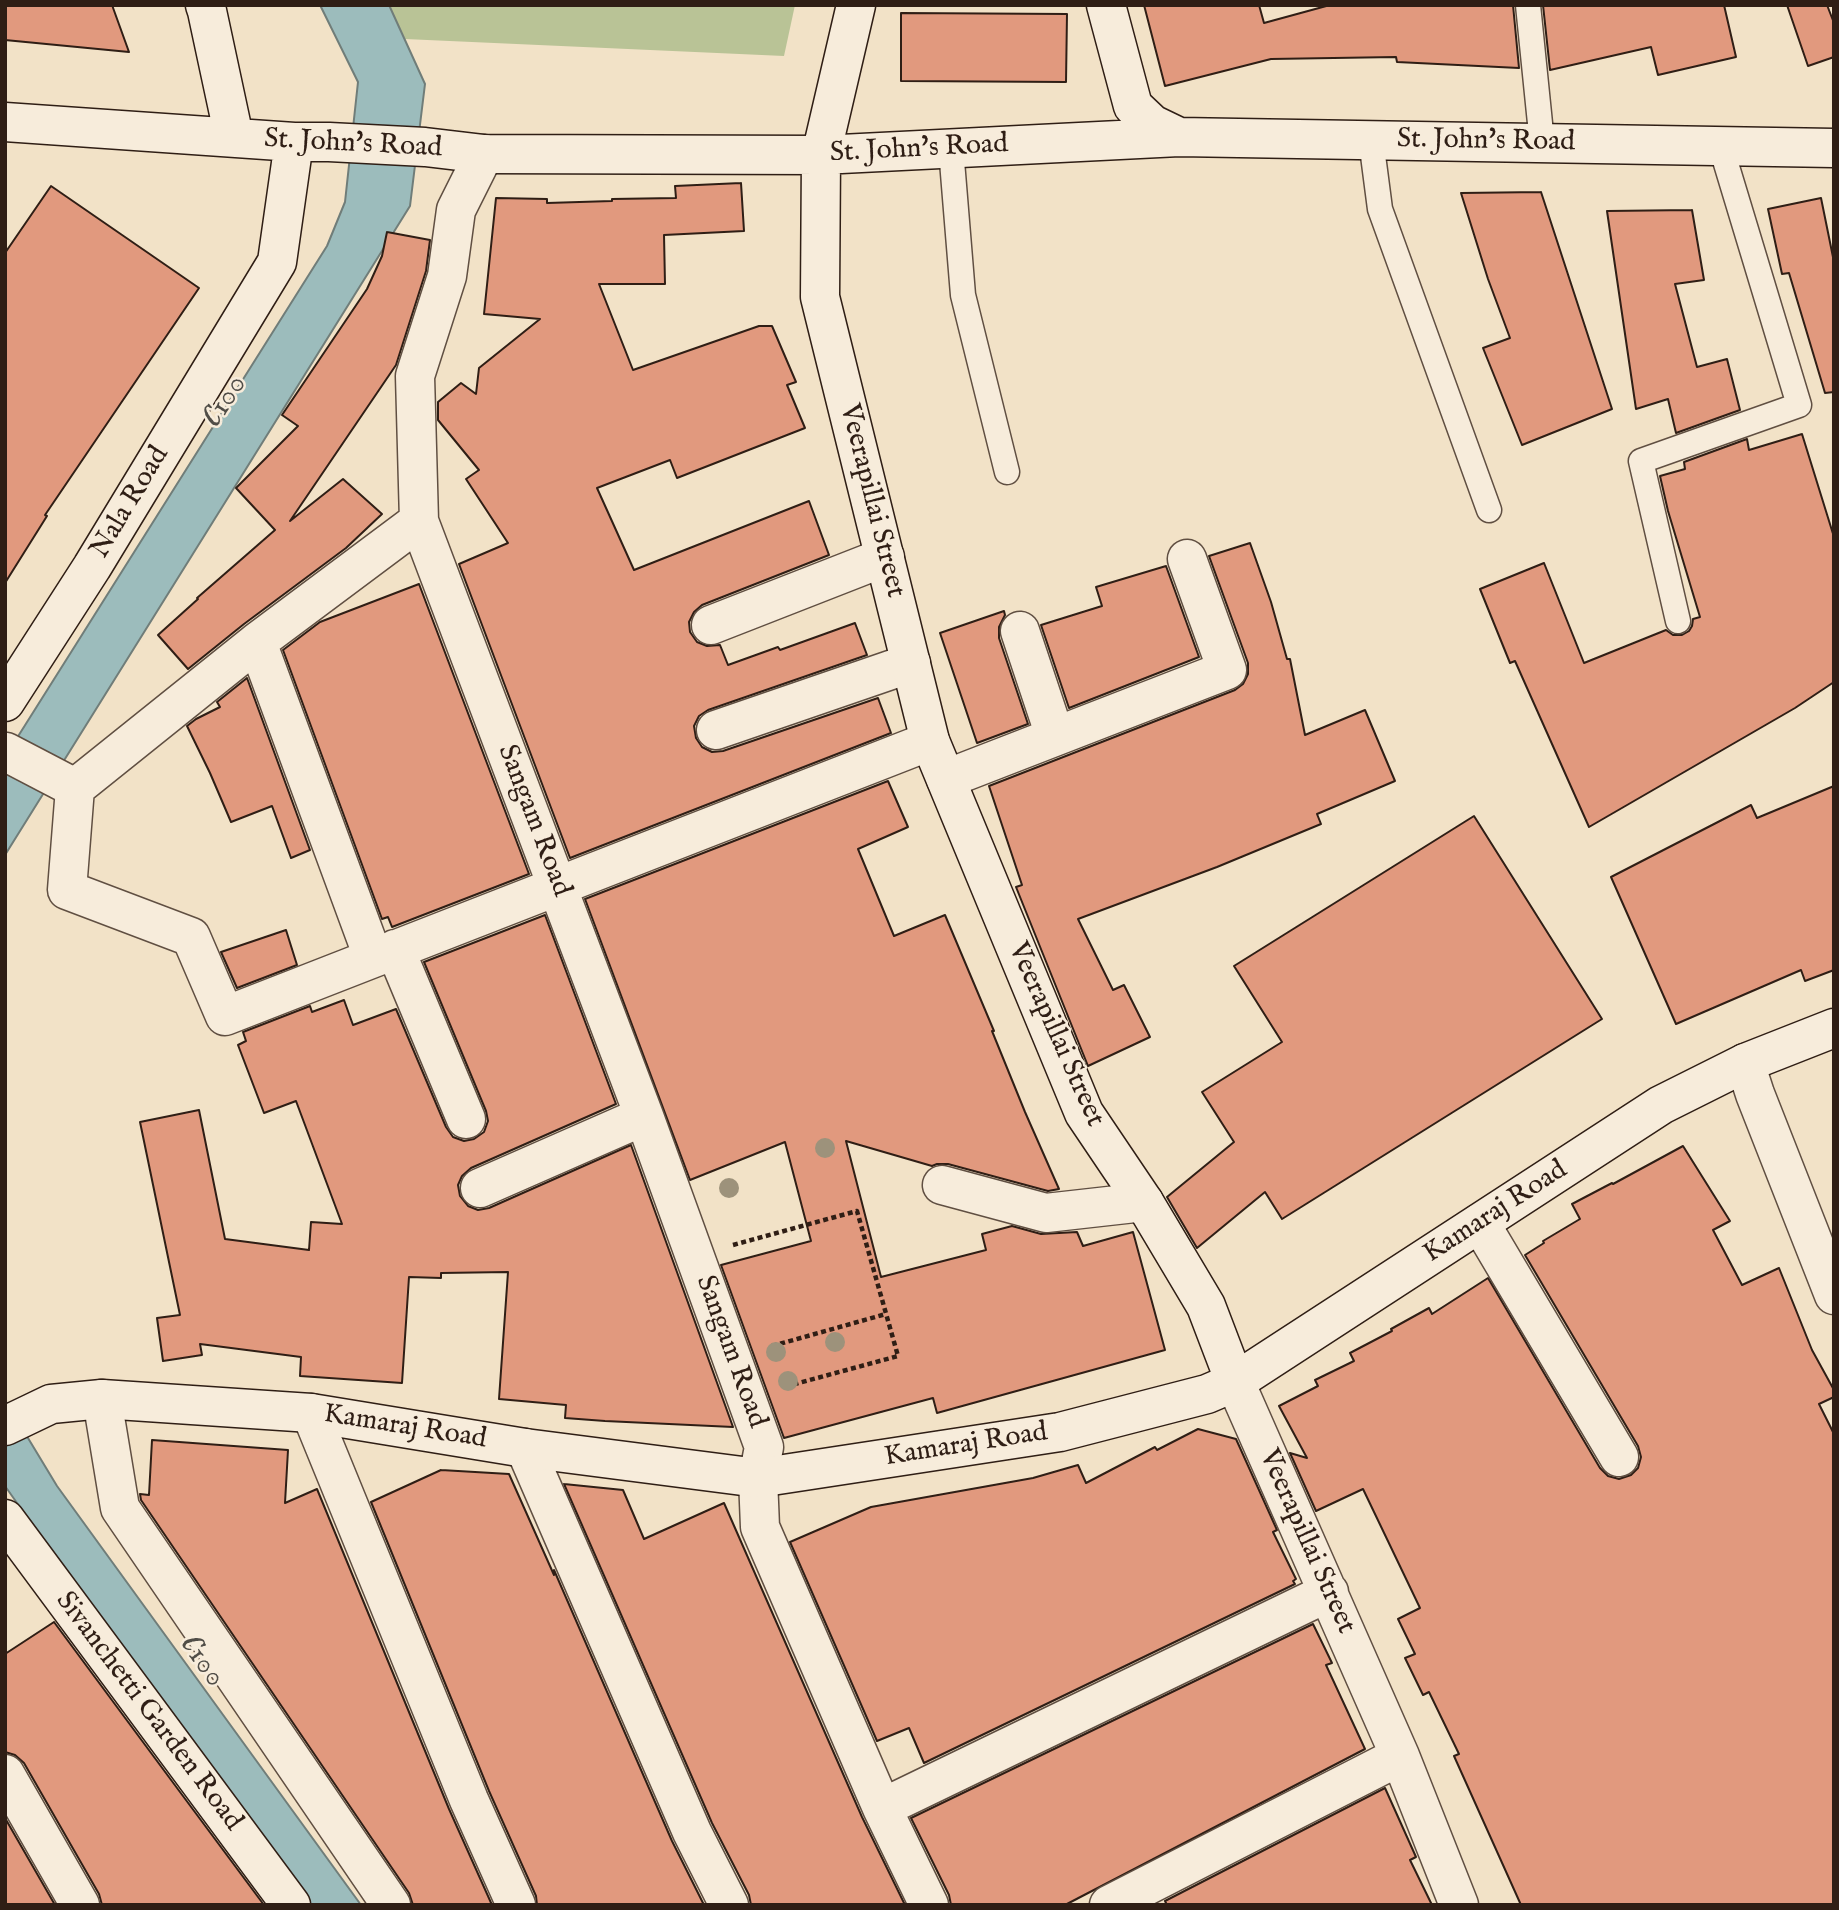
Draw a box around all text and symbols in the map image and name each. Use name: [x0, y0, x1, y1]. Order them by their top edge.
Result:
street label: St. John's Road: [263, 124, 443, 166]
street label: St. John's Road: [1397, 124, 1575, 160]
street label: St. John's Road: [829, 129, 1009, 171]
water label: C100: [195, 368, 257, 436]
street label: Veerapillai Street: [831, 401, 911, 601]
street label: Nala Road: [84, 441, 178, 565]
street label: Sangam Road: [489, 740, 577, 902]
street label: Veerapillai Street: [999, 938, 1111, 1132]
street label: Kamaraj Road: [1418, 1154, 1574, 1272]
street label: Sangam Road: [687, 1271, 773, 1433]
street label: Kamaraj Road: [321, 1399, 489, 1457]
street label: Kamaraj Road: [882, 1417, 1050, 1475]
street label: Veerapillai Street: [1250, 1445, 1362, 1639]
street label: Sivanchetti Garden Road: [47, 1586, 249, 1838]
water label: C100: [170, 1628, 232, 1696]

